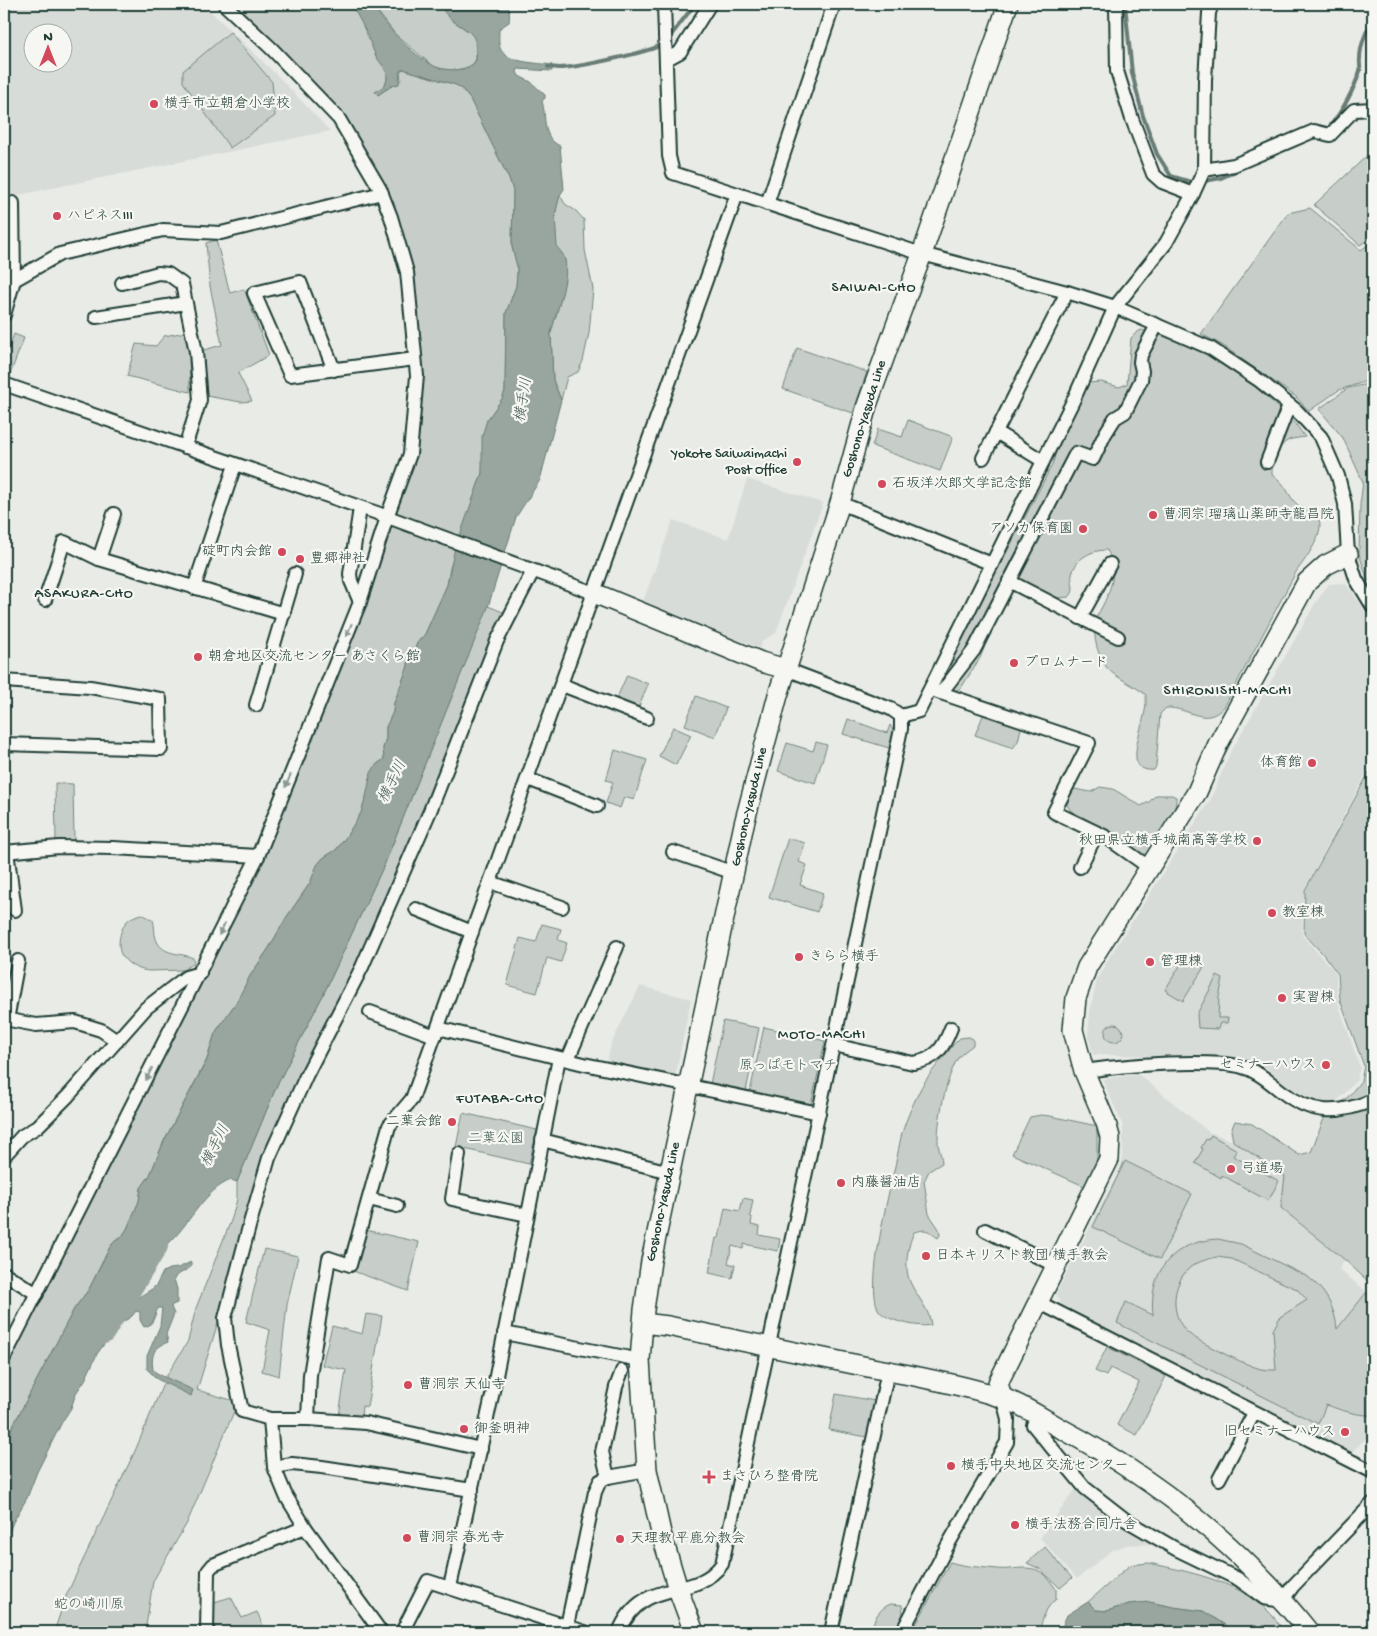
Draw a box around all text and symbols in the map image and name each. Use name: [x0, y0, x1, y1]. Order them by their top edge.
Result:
north arrow: [22, 22, 72, 72]
text: N: [43, 29, 53, 46]
place label: 横手市立朝倉小学校: [164, 96, 290, 113]
marker: 横手市立朝倉小学校: [148, 98, 160, 110]
place label: ハピネスIII: [67, 208, 133, 225]
marker: ハピネスIII: [51, 210, 63, 222]
district label: SAIWAI-CHO: [831, 279, 917, 297]
street label: Goshono-Yasuda Line: [839, 358, 891, 480]
water label: 横手川: [512, 376, 536, 424]
place label: Yokote Saiwaimachi Post Office: [669, 446, 788, 479]
marker: Yokote Saiwaimachi Post Office: [791, 456, 803, 468]
place label: 石坂洋次郎文学記念館: [892, 475, 1032, 493]
marker: 石坂洋次郎文学記念館: [876, 478, 888, 490]
place label: 曹洞宗 瑠璃山薬師寺龍昌院: [1163, 507, 1334, 524]
marker: 曹洞宗 瑠璃山薬師寺龍昌院: [1147, 509, 1159, 521]
place label: アソカ保育園: [989, 521, 1073, 538]
marker: アソカ保育園: [1077, 523, 1089, 535]
place label: 碇町内会館: [202, 544, 272, 561]
marker: 碇町内会館: [276, 546, 288, 558]
place label: 豊郷神社: [310, 551, 366, 568]
marker: 豊郷神社: [294, 553, 306, 565]
district label: ASAKURA-CHO: [34, 585, 134, 603]
one-way arrow: [345, 623, 353, 638]
place label: 朝倉地区交流センター あさくら館: [208, 649, 420, 666]
marker: 朝倉地区交流センター あさくら館: [192, 651, 204, 663]
place label: プロムナード: [1024, 655, 1108, 672]
marker: プロムナード: [1008, 657, 1020, 669]
district label: SHIRONISHI-MACHI: [1164, 682, 1292, 700]
street label: Goshono-Yasuda Line: [728, 745, 772, 868]
place label: 体育館: [1260, 755, 1302, 772]
marker: 体育館: [1306, 757, 1318, 769]
water label: 横手川: [375, 758, 411, 806]
one-way arrow: [284, 774, 292, 788]
place label: 秋田県立横手城南高等学校: [1079, 833, 1247, 850]
marker: 秋田県立横手城南高等学校: [1251, 835, 1263, 847]
place label: 教室棟: [1282, 905, 1325, 922]
marker: 教室棟: [1266, 907, 1278, 919]
one-way arrow: [218, 922, 226, 936]
place label: きらら横手: [809, 949, 879, 966]
marker: きらら横手: [793, 951, 805, 963]
place label: 管理棟: [1160, 954, 1203, 971]
marker: 管理棟: [1144, 956, 1156, 968]
place label: 実習棟: [1292, 990, 1335, 1007]
marker: 実習棟: [1276, 992, 1288, 1004]
district label: MOTO-MACHI: [778, 1026, 866, 1044]
place label: セミナーハウス: [1219, 1057, 1316, 1074]
park label: 原っぱモトマチ: [739, 1058, 837, 1075]
marker: セミナーハウス: [1320, 1059, 1332, 1071]
one-way arrow: [145, 1067, 153, 1081]
district label: FUTABA-CHO: [455, 1090, 544, 1108]
place label: 二葉会館: [386, 1114, 442, 1131]
marker: 二葉会館: [446, 1116, 458, 1128]
water label: 横手川: [198, 1122, 234, 1170]
park label: 二葉公園: [468, 1131, 524, 1148]
street label: Goshono-Yasuda Line: [643, 1140, 685, 1263]
place label: 弓道場: [1241, 1161, 1283, 1178]
marker: 弓道場: [1225, 1163, 1237, 1175]
place label: 内藤醤油店: [851, 1175, 921, 1192]
marker: 内藤醤油店: [835, 1177, 847, 1189]
place label: 日本キリスト教団 横手教会: [936, 1248, 1108, 1265]
marker: 日本キリスト教団 横手教会: [920, 1250, 932, 1262]
place label: 曹洞宗 天仙寺: [418, 1377, 505, 1394]
marker: 曹洞宗 天仙寺: [402, 1379, 414, 1391]
place label: 御釜明神: [474, 1421, 530, 1438]
marker: 御釜明神: [458, 1423, 470, 1435]
place label: 旧セミナーハウス: [1224, 1424, 1335, 1441]
marker: 旧セミナーハウス: [1339, 1426, 1351, 1438]
place label: 横手中央地区交流センター: [961, 1458, 1128, 1475]
marker: 横手中央地区交流センター: [945, 1460, 957, 1472]
place label: まさひろ整骨院: [720, 1469, 818, 1486]
marker: まさひろ整骨院: [702, 1470, 716, 1484]
place label: 横手法務合同庁舎: [1025, 1517, 1137, 1534]
marker: 横手法務合同庁舎: [1009, 1519, 1021, 1531]
place label: 曹洞宗 春光寺: [417, 1529, 504, 1547]
place label: 天理教 平鹿分教会: [630, 1531, 745, 1548]
marker: 曹洞宗 春光寺: [401, 1532, 413, 1544]
marker: 天理教 平鹿分教会: [614, 1533, 626, 1545]
park label: 蛇の崎川原: [54, 1597, 124, 1614]

